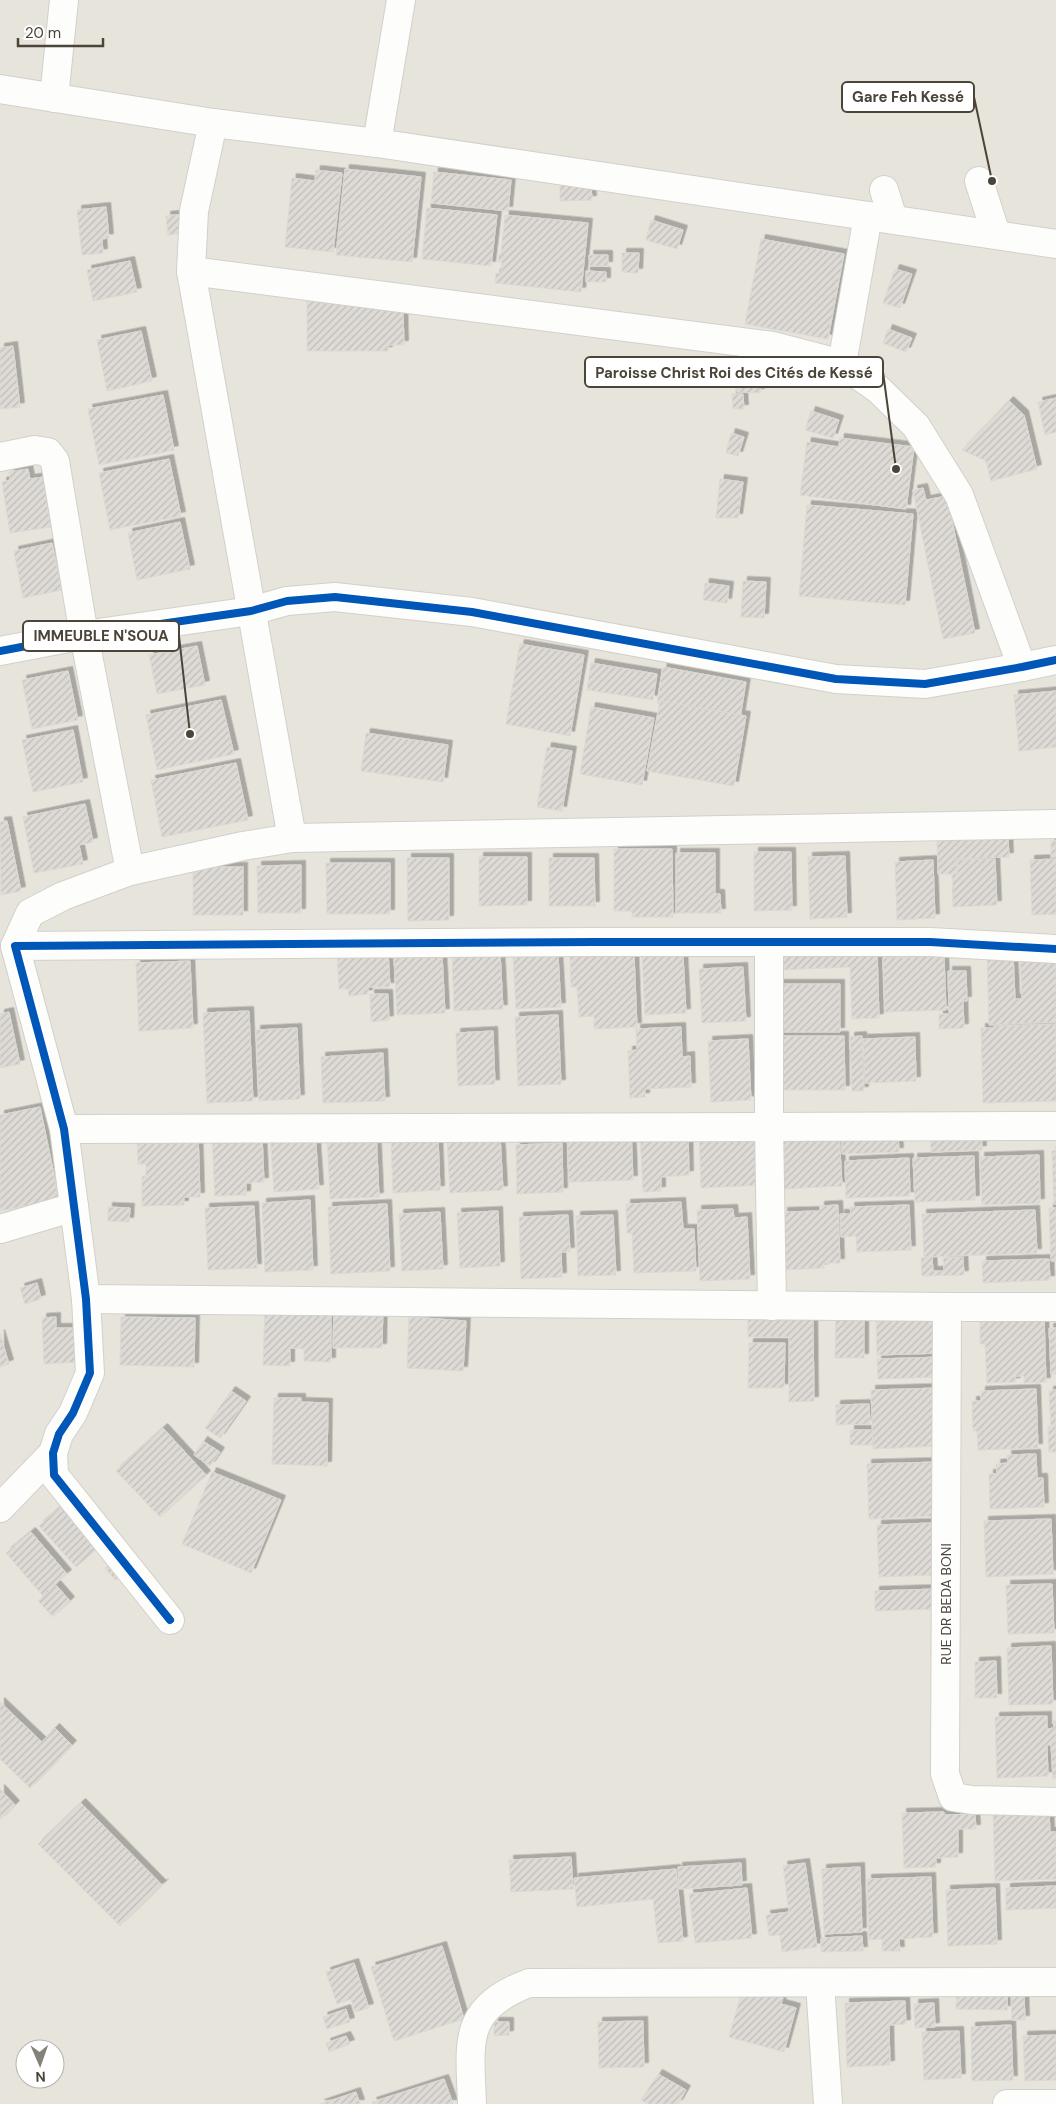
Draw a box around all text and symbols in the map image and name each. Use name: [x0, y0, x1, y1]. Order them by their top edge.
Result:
scale bar: [18, 15, 102, 47]
text: 20 m: [25, 23, 61, 43]
callout: Gare Feh Kessé: [842, 82, 974, 112]
text: Gare Feh Kessé: [852, 87, 964, 107]
callout: Paroisse Christ Roi des Cités de Kessé: [585, 357, 883, 387]
text: Paroisse Christ Roi des Cités de Kessé: [595, 363, 873, 383]
callout: IMMEUBLE N'SOUA: [23, 621, 179, 651]
text: IMMEUBLE N'SOUA: [33, 626, 169, 646]
street label: RUE DR BEDA BONI: [937, 1543, 955, 1665]
north arrow: [15, 2039, 65, 2089]
text: N: [35, 2068, 46, 2086]

